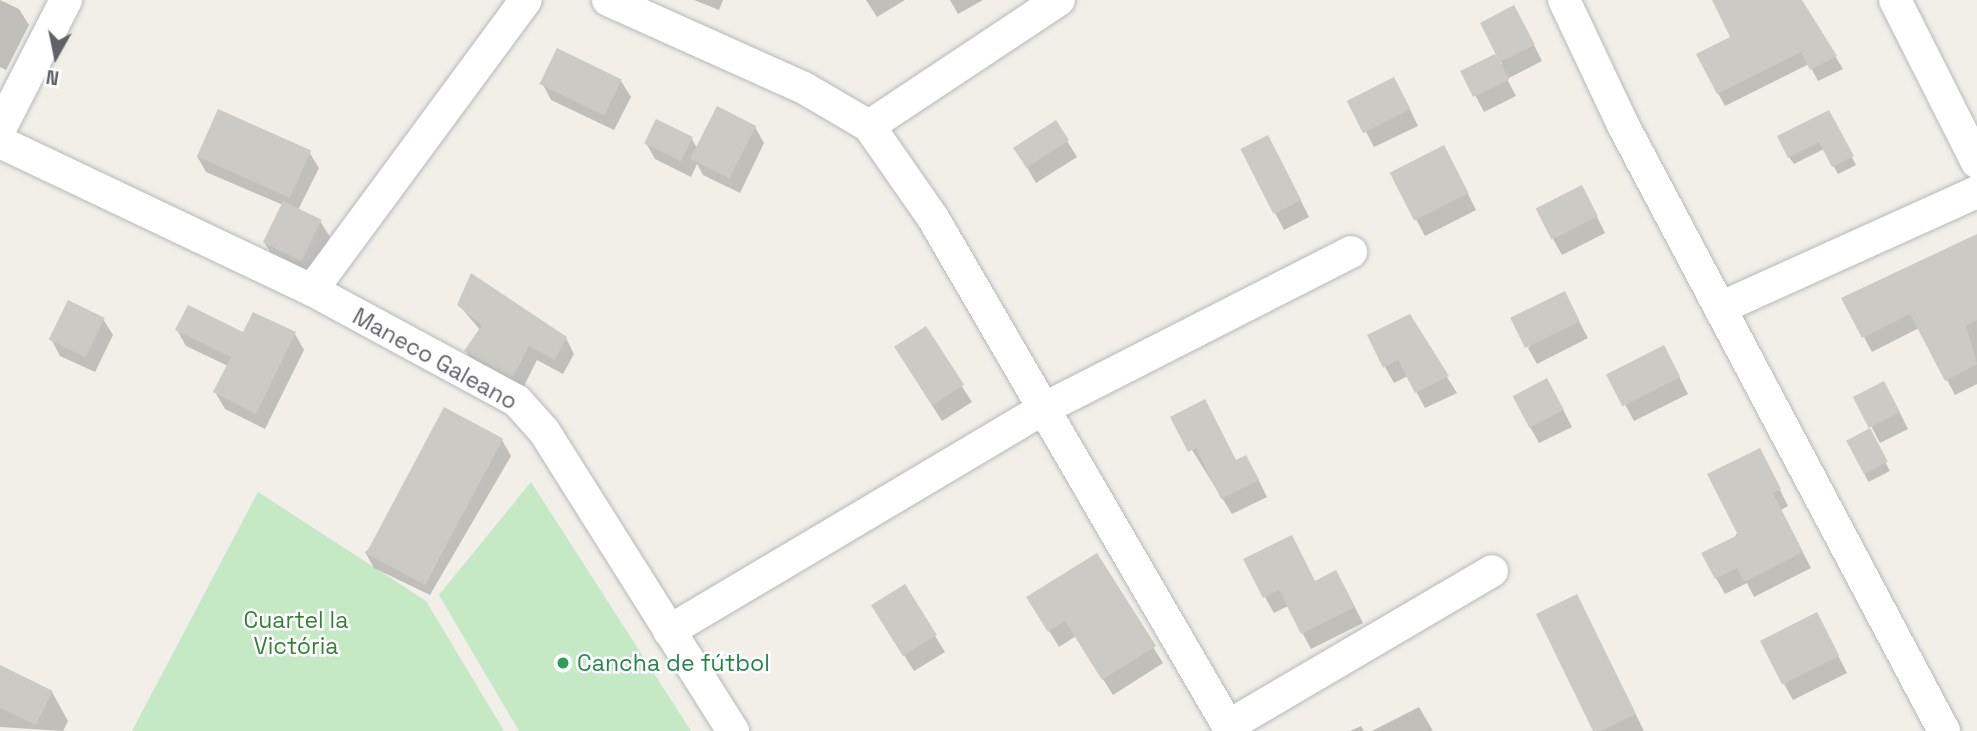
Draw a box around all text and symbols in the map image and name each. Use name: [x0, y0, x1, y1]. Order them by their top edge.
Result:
north arrow: [21, 21, 91, 91]
text: N: [44, 64, 61, 91]
street label: Maneco Galeano: [348, 302, 522, 416]
park label: Cuartel la Victória: [244, 606, 348, 660]
place label: Cancha de fútbol: [577, 649, 770, 677]
marker: Cancha de fútbol: [555, 655, 571, 671]

